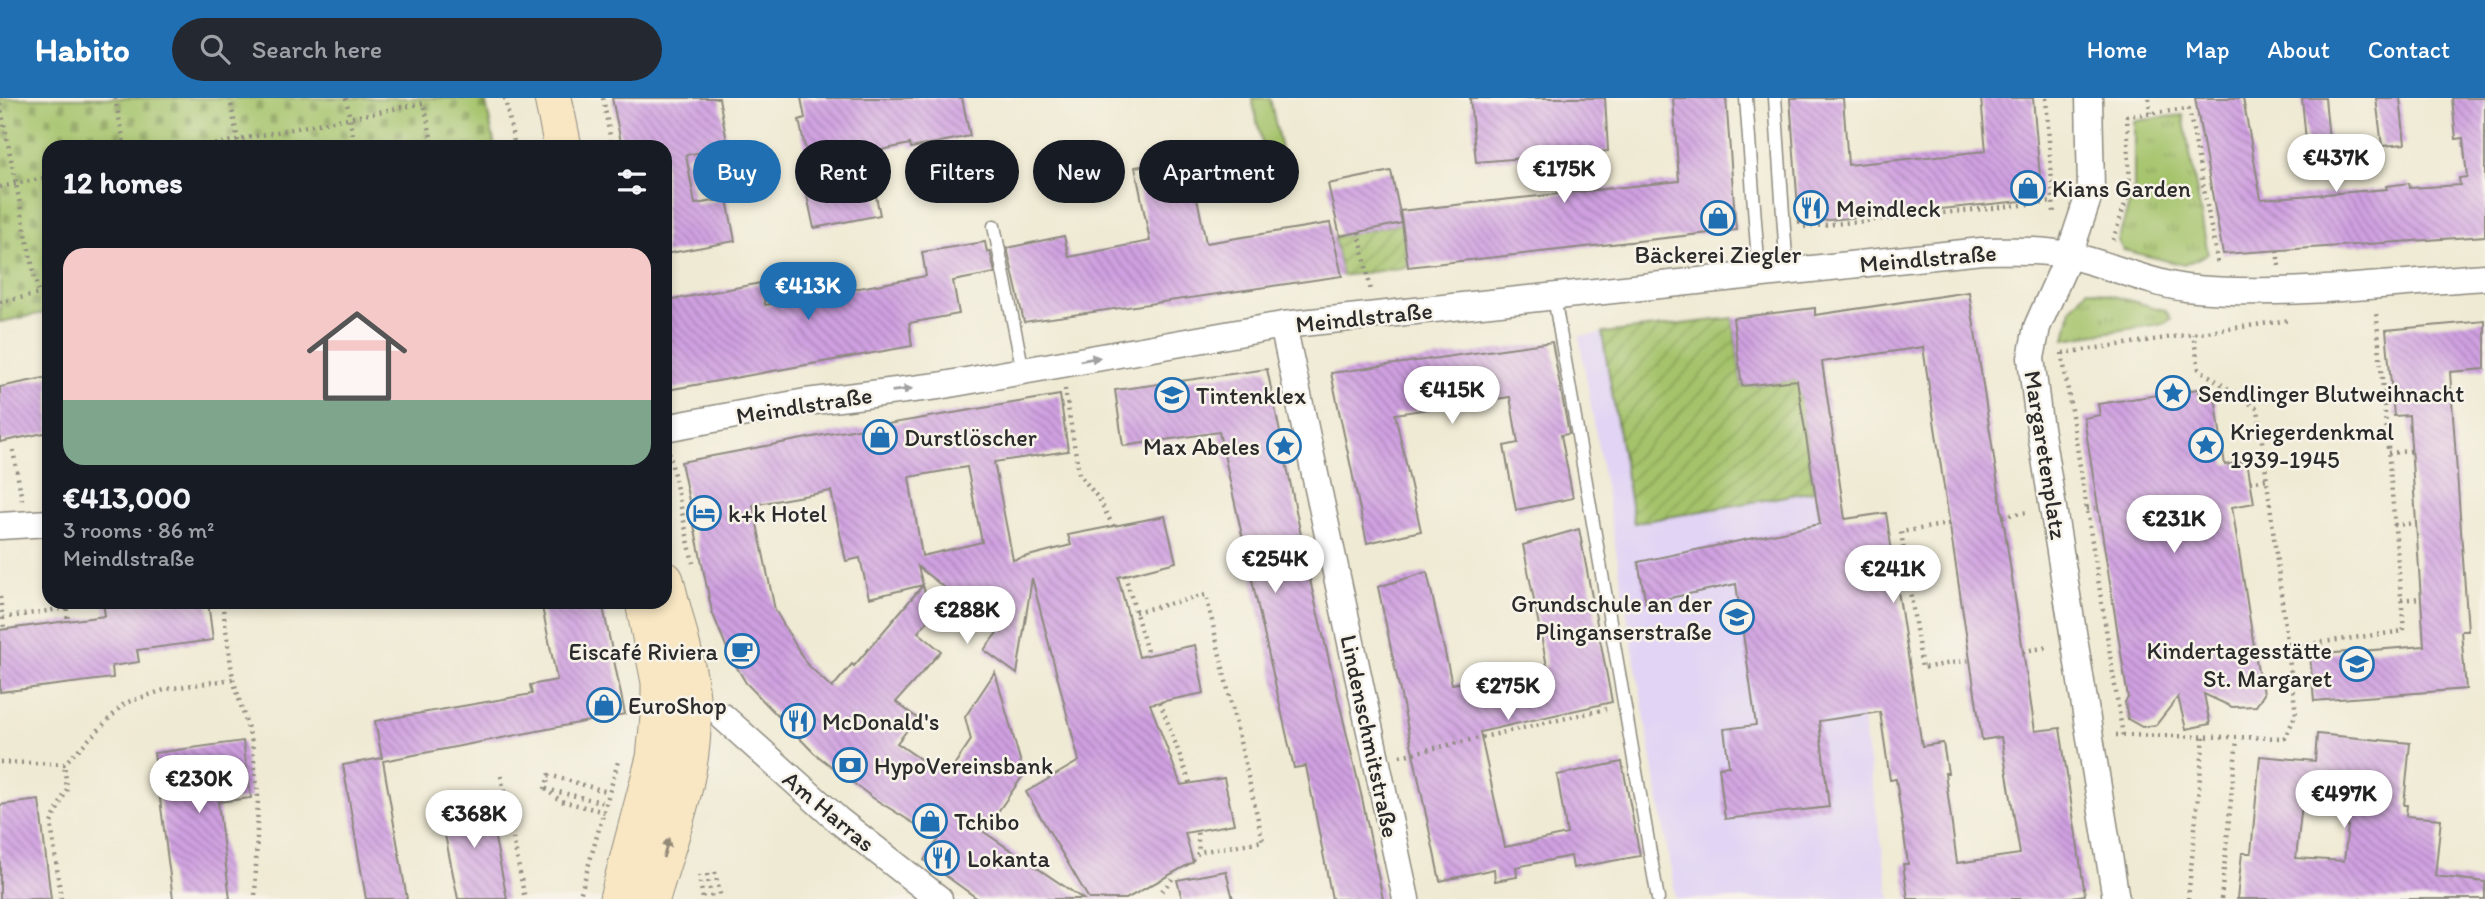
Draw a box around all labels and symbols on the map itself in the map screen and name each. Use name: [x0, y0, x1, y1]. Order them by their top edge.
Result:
pin: €437K: [2287, 134, 2385, 194]
pin: €175K: [1515, 146, 1613, 205]
shop icon: Kians Garden: [2009, 169, 2047, 207]
place label: Kians Garden: [2052, 174, 2191, 203]
restaurant icon: Meindleck: [1792, 189, 1830, 227]
place label: Meindleck: [1836, 194, 1941, 223]
shop icon: Bäckerei Ziegler: [1699, 199, 1737, 237]
street label: Meindlstraße: [1858, 238, 1998, 278]
place label: Bäckerei Ziegler: [1635, 240, 1802, 269]
pin: €413K: [759, 262, 857, 322]
street label: Meindlstraße: [1294, 295, 1434, 339]
one-way arrow: [1079, 353, 1101, 364]
pin: €415K: [1403, 366, 1501, 426]
street label: Margaretenplatz: [2018, 368, 2074, 542]
place icon: Sendlinger Blutweihnacht: [2154, 374, 2192, 412]
school or university icon: Tintenklex: [1153, 376, 1191, 414]
place label: Sendlinger Blutweihnacht: [2198, 379, 2464, 408]
street label: Meindlstraße: [734, 380, 874, 430]
place label: Tintenklex: [1196, 381, 1306, 410]
one-way arrow: [892, 385, 914, 396]
place label: Kriegerdenkmal 1939-1945: [2230, 417, 2394, 474]
shop icon: Durstlöscher: [861, 418, 899, 456]
place label: Durstlöscher: [904, 423, 1037, 452]
place icon: Kriegerdenkmal 1939-1945: [2187, 426, 2225, 464]
place icon: Max Abeles: [1265, 427, 1303, 465]
place label: Max Abeles: [1143, 432, 1260, 461]
hotel icon: k+k Hotel: [685, 494, 723, 532]
pin: €231K: [2125, 496, 2223, 555]
place label: k+k Hotel: [728, 499, 827, 528]
pin: €254K: [1226, 536, 1324, 595]
pin: €241K: [1844, 546, 1942, 605]
pin: €288K: [918, 587, 1016, 646]
place label: Grundschule an der Plinganserstraße: [1511, 589, 1712, 646]
school or university icon: Grundschule an der Plinganserstraße: [1718, 598, 1756, 636]
cafe icon: Eiscafé Riviera: [723, 632, 761, 670]
street label: Lindenschmitstraße: [1334, 632, 1406, 840]
place label: Kindertagesstätte St. Margaret: [2147, 636, 2332, 693]
place label: Eiscafé Riviera: [569, 637, 719, 666]
school or university icon: Kindertagesstätte St. Margaret: [2338, 645, 2376, 683]
pin: €275K: [1459, 662, 1557, 722]
shop icon: EuroShop: [585, 686, 623, 724]
place label: EuroShop: [628, 691, 727, 720]
restaurant icon: McDonald's: [779, 702, 817, 740]
place label: McDonald's: [822, 707, 939, 736]
bank icon: HypoVereinsbank: [831, 746, 869, 784]
place label: HypoVereinsbank: [874, 751, 1053, 780]
pin: €230K: [150, 756, 248, 815]
street label: Am Harras: [777, 764, 881, 858]
pin: €497K: [2295, 770, 2393, 830]
pin: €368K: [425, 790, 523, 850]
shop icon: Tchibo: [911, 802, 949, 840]
place label: Tchibo: [954, 807, 1020, 836]
one-way arrow: [661, 837, 671, 858]
restaurant icon: Lokanta: [923, 839, 961, 877]
place label: Lokanta: [967, 844, 1050, 873]

